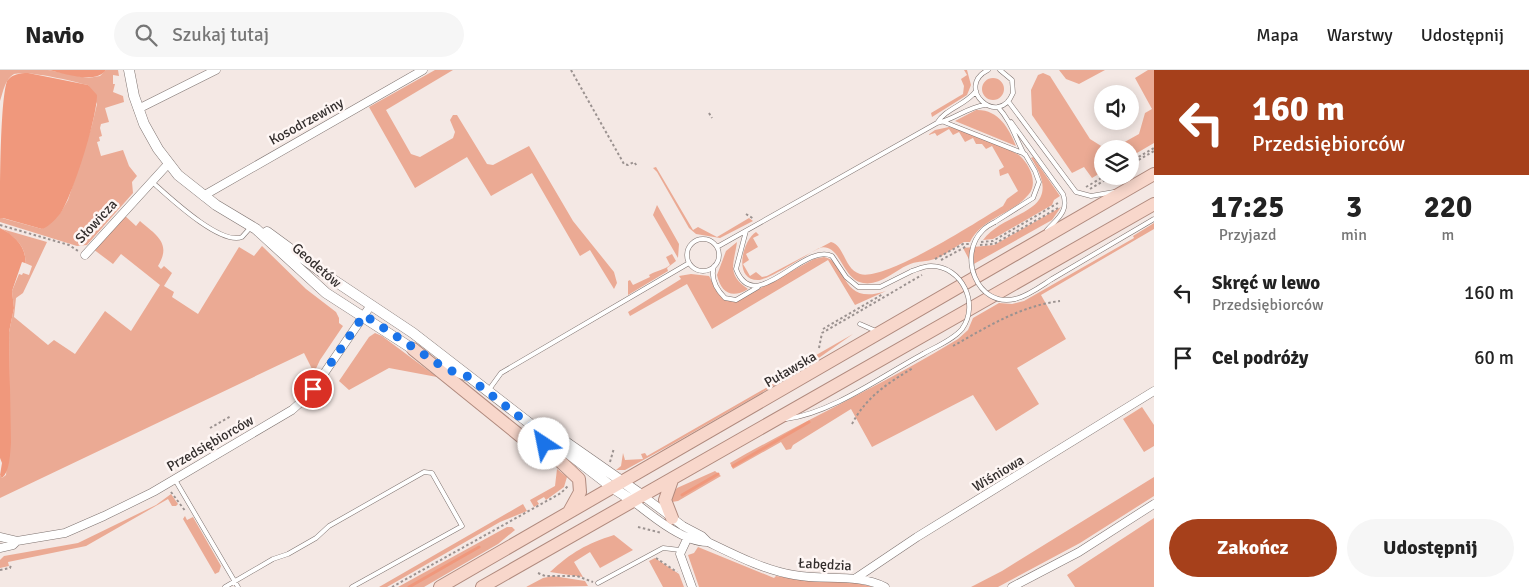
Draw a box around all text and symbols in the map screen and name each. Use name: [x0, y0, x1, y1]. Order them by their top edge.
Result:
search box: [114, 12, 464, 57]
text: Navio: [25, 20, 84, 50]
icon: search: [132, 21, 160, 49]
text: Szukaj tutaj: [172, 23, 269, 47]
text: Mapa: [1256, 24, 1299, 46]
text: Warstwy: [1327, 24, 1393, 46]
text: Udostępnij: [1421, 24, 1504, 46]
map controls: [1094, 85, 1139, 185]
button: sound: [1094, 85, 1139, 130]
text: 160 m: [1252, 87, 1345, 130]
icon: left: [1169, 90, 1234, 155]
street label: Kosodrzewiny: [266, 94, 347, 149]
text: Przedsiębiorców: [1252, 130, 1405, 157]
button: layers: [1094, 140, 1139, 185]
text: 17:25: [1211, 189, 1284, 226]
text: 3: [1346, 189, 1362, 226]
text: 220: [1424, 189, 1472, 226]
street label: Słowicza: [72, 196, 121, 247]
text: Przyjazd: [1219, 225, 1276, 245]
text: min: [1341, 225, 1367, 245]
text: m: [1442, 225, 1454, 245]
street label: Geodetów: [289, 239, 345, 291]
text: Skręć w lewo: [1212, 271, 1320, 295]
icon: left: [1169, 279, 1197, 307]
text: 160 m: [1464, 281, 1514, 305]
text: Przedsiębiorców: [1212, 295, 1323, 315]
icon: arrive: [1169, 344, 1197, 372]
text: Cel podróży: [1212, 346, 1308, 370]
text: 60 m: [1474, 346, 1514, 370]
street label: Puławska: [761, 348, 819, 391]
pin: [292, 368, 334, 410]
icon: arrive: [299, 375, 327, 403]
street label: Przedsiębiorców: [164, 412, 257, 475]
position arrow: [517, 417, 569, 469]
street label: Wiśniowa: [969, 451, 1027, 496]
button: Zakończ: [1169, 519, 1337, 577]
button: Udostępnij: [1347, 519, 1514, 577]
street label: Łabędzia: [798, 555, 852, 574]

